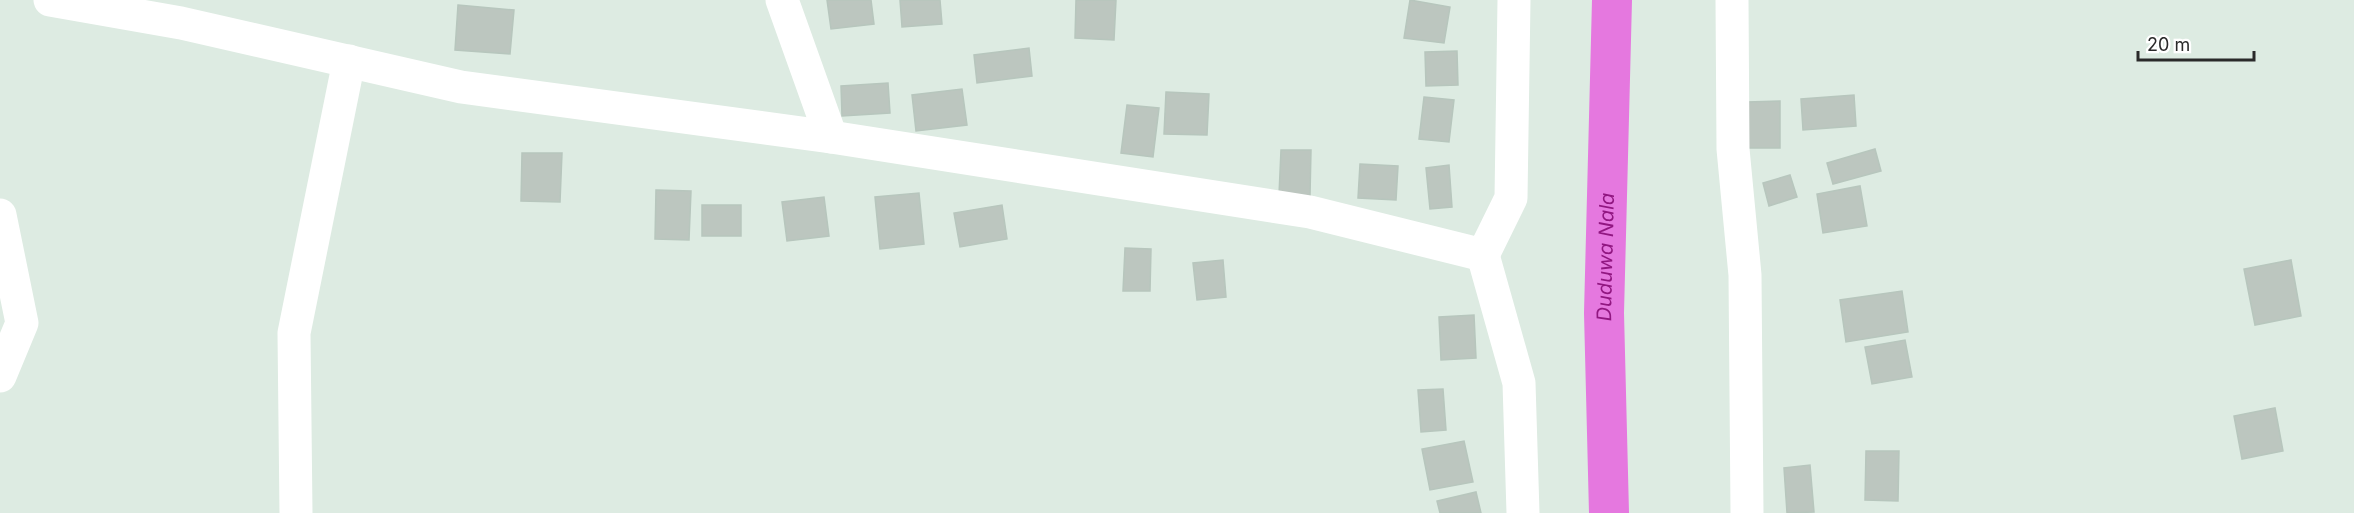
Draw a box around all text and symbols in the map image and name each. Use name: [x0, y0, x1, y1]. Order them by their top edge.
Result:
scale bar: [2138, 24, 2254, 62]
text: 20 m: [2147, 34, 2190, 55]
water label: Duduwa Nala: [1592, 192, 1619, 322]

